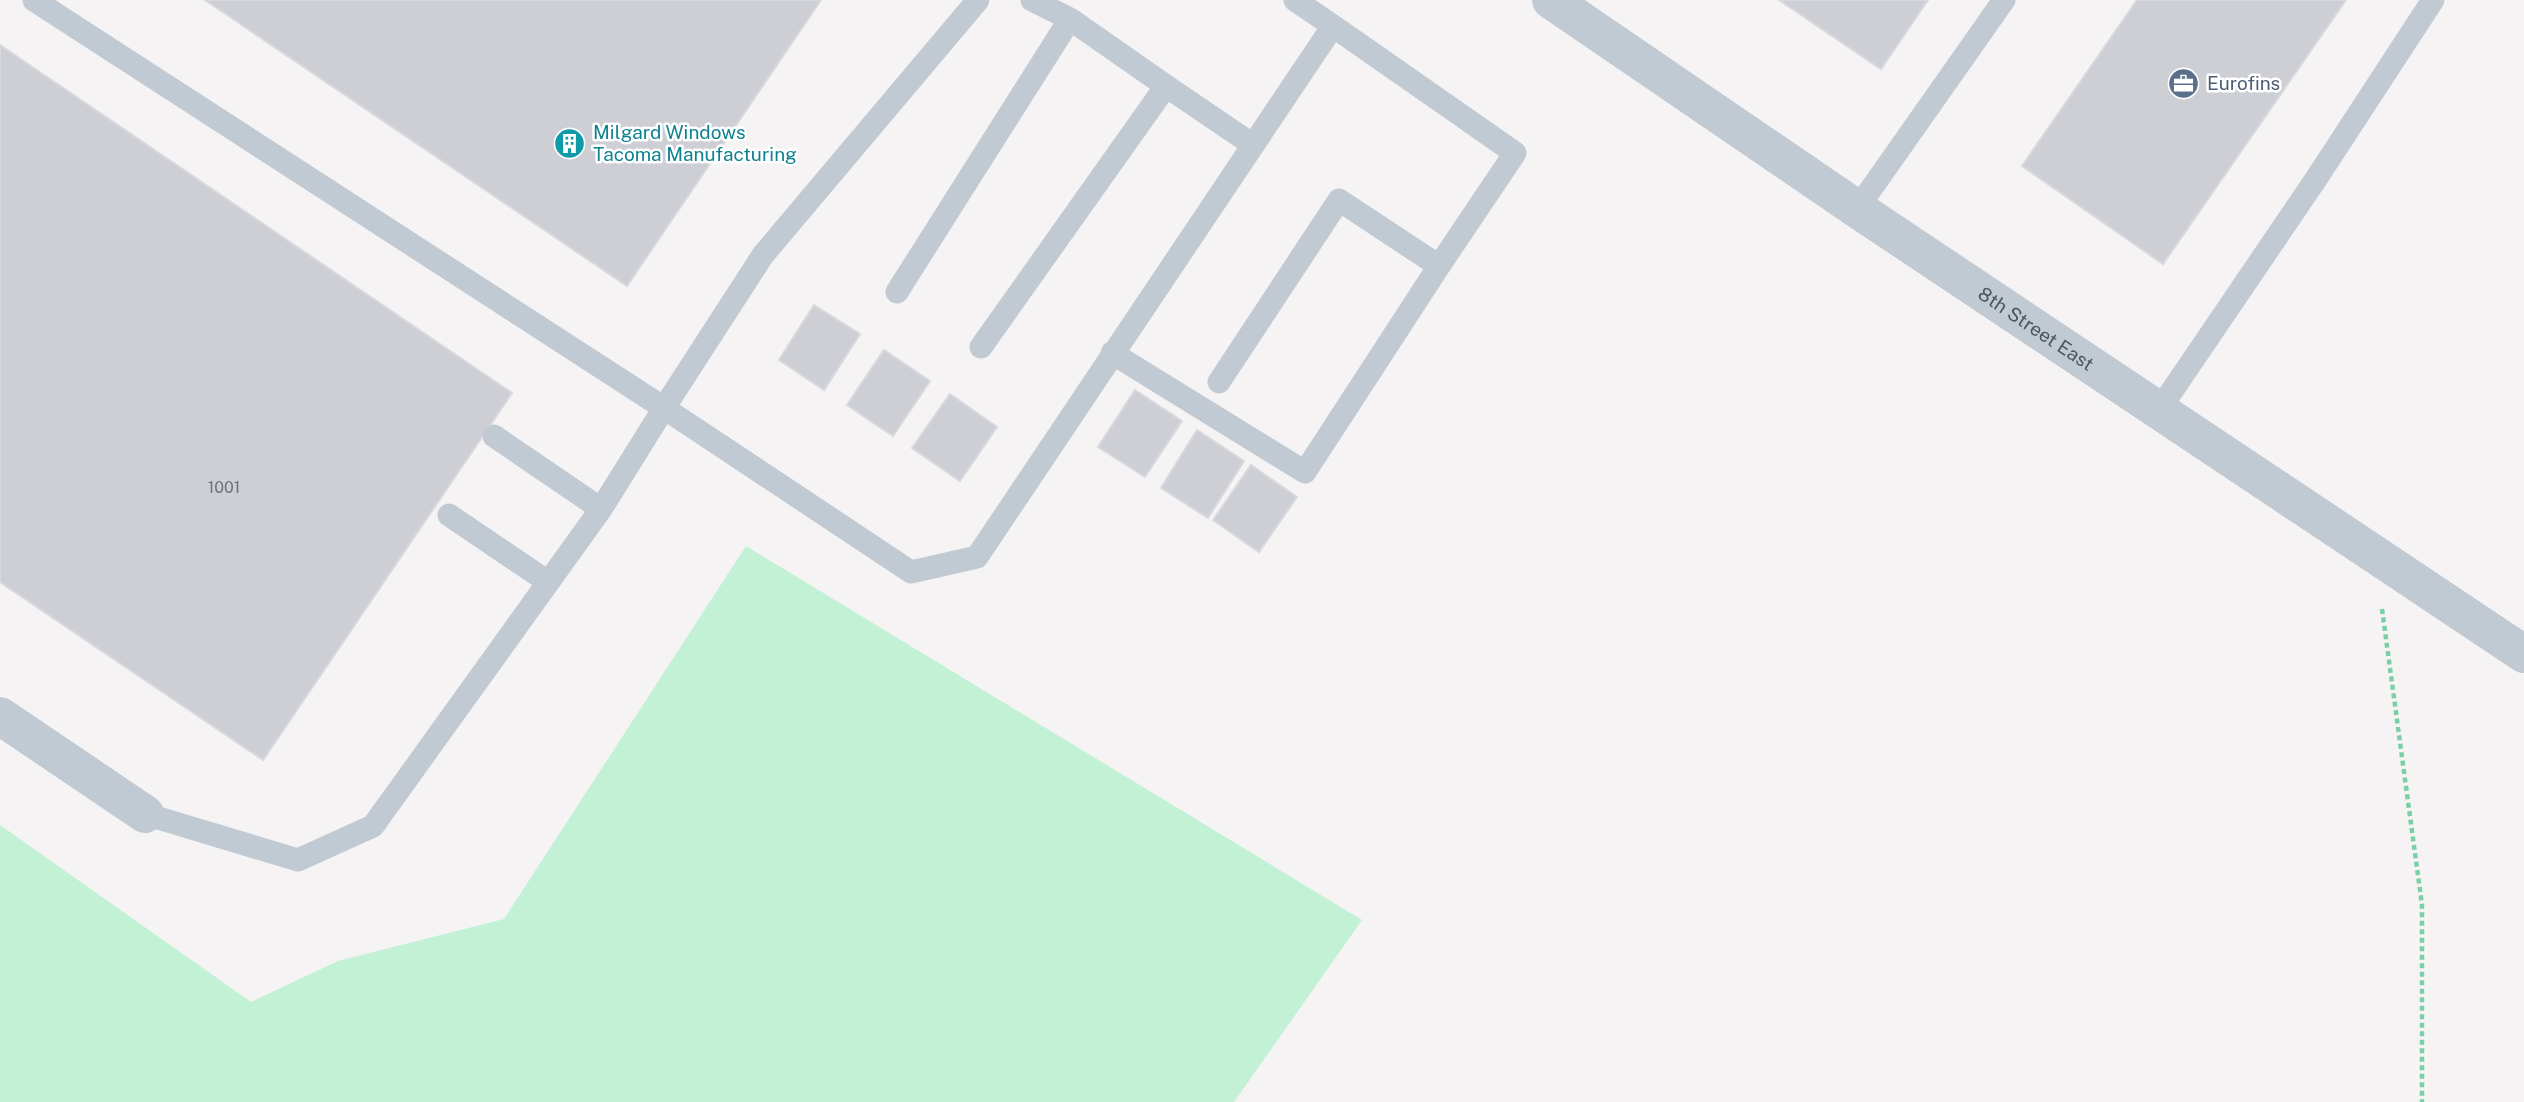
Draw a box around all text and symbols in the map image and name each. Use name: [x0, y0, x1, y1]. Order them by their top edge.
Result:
office icon: Eurofins: [2167, 66, 2201, 100]
place label: Eurofins: [2207, 72, 2280, 94]
place label: Milgard Windows Tacoma Manufacturing: [593, 121, 797, 165]
building icon: Milgard Windows Tacoma Manufacturing: [553, 126, 587, 160]
street label: 8th Street East: [1974, 282, 2098, 375]
house number: 1001: [208, 478, 240, 497]

